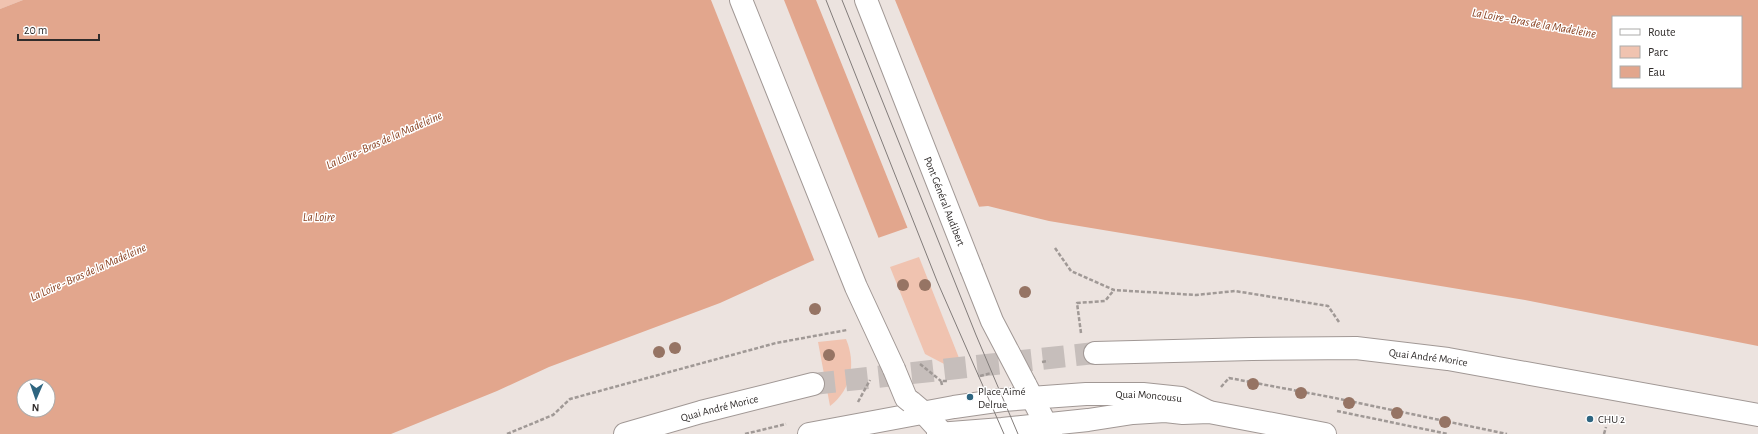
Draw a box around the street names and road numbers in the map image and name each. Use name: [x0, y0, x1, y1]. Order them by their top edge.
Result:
street label: Pont Général Audibert: [922, 155, 967, 248]
street label: Quai André Morice: [1388, 347, 1469, 368]
street label: Quai Moncousu: [1115, 389, 1183, 404]
street label: Quai André Morice: [679, 393, 759, 424]

